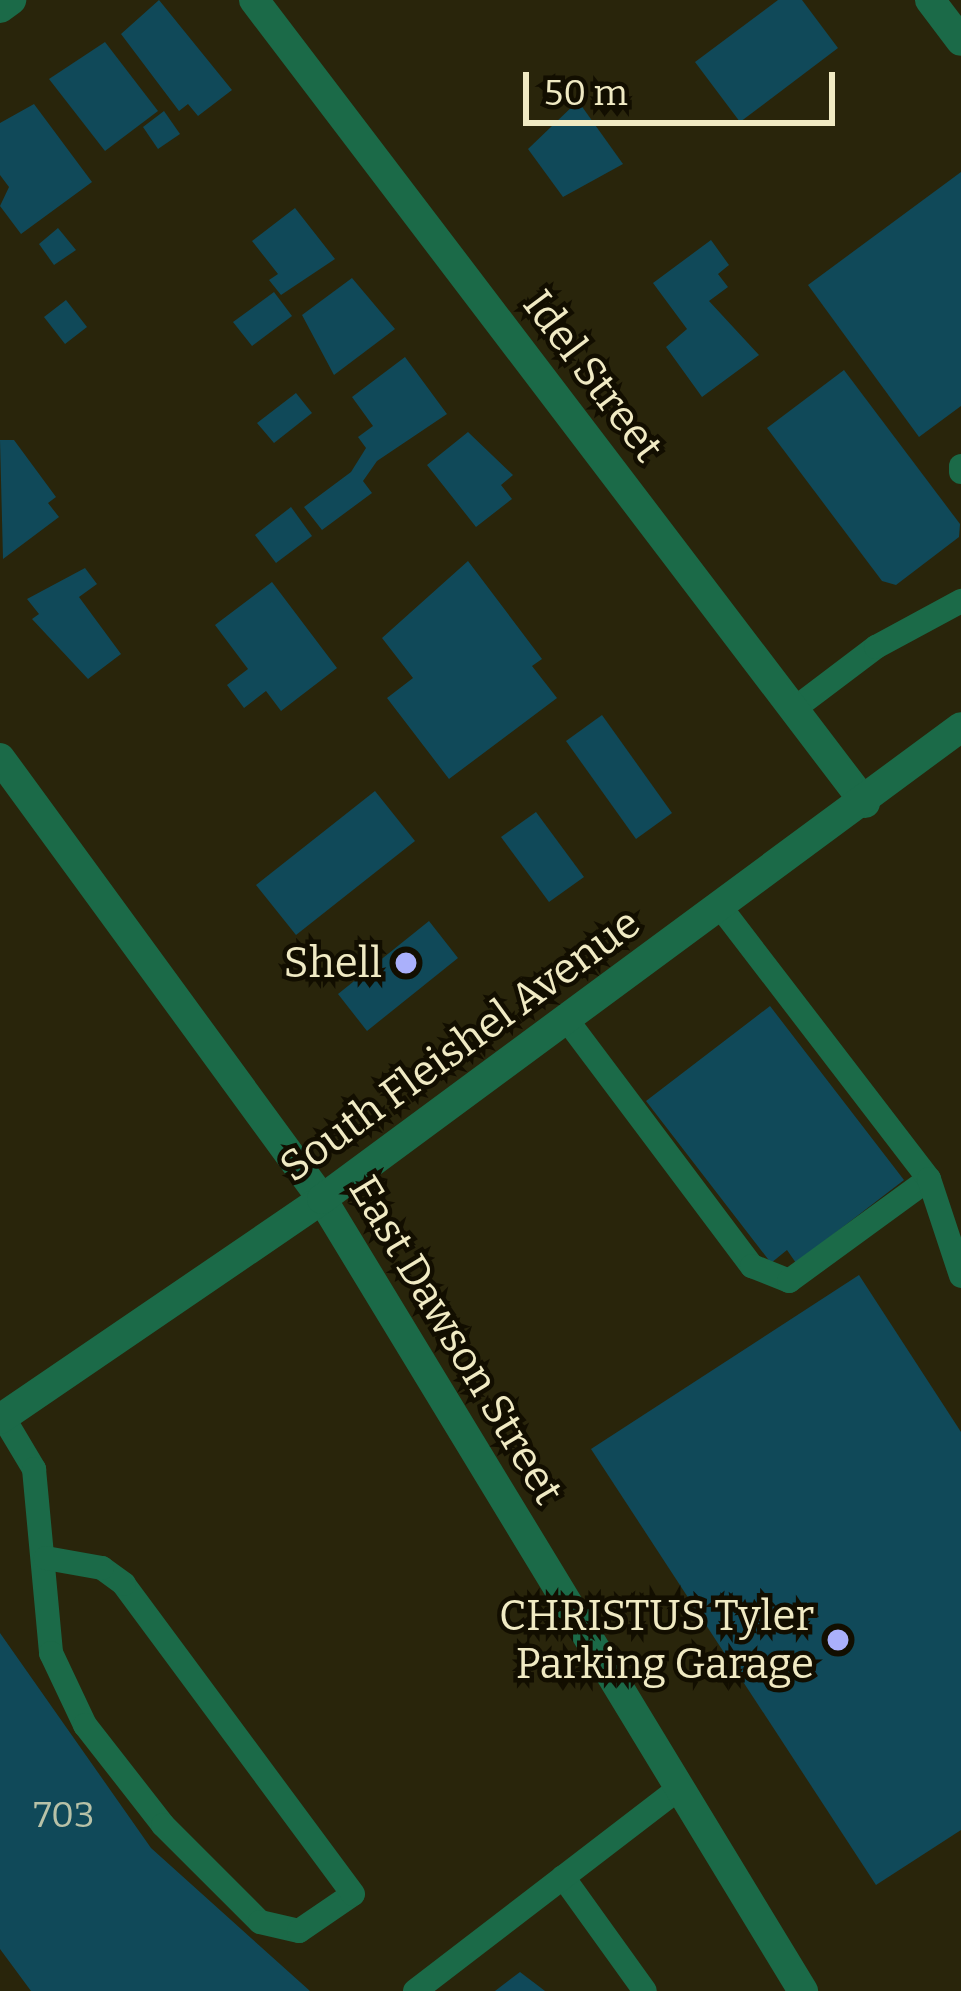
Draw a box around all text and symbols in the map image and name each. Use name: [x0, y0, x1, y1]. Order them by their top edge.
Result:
scale bar: [529, 48, 841, 122]
text: 50 m: [544, 71, 628, 115]
street label: Idel Street: [512, 281, 674, 471]
street label: South Fleishel Avenue: [270, 898, 650, 1192]
place label: Shell: [284, 938, 382, 988]
marker: Shell: [393, 950, 419, 976]
street label: East Dawson Street: [338, 1167, 574, 1513]
place label: CHRISTUS Tyler Parking Garage: [499, 1591, 814, 1690]
marker: CHRISTUS Tyler Parking Garage: [825, 1627, 851, 1653]
house number: 703: [33, 1794, 95, 1838]

